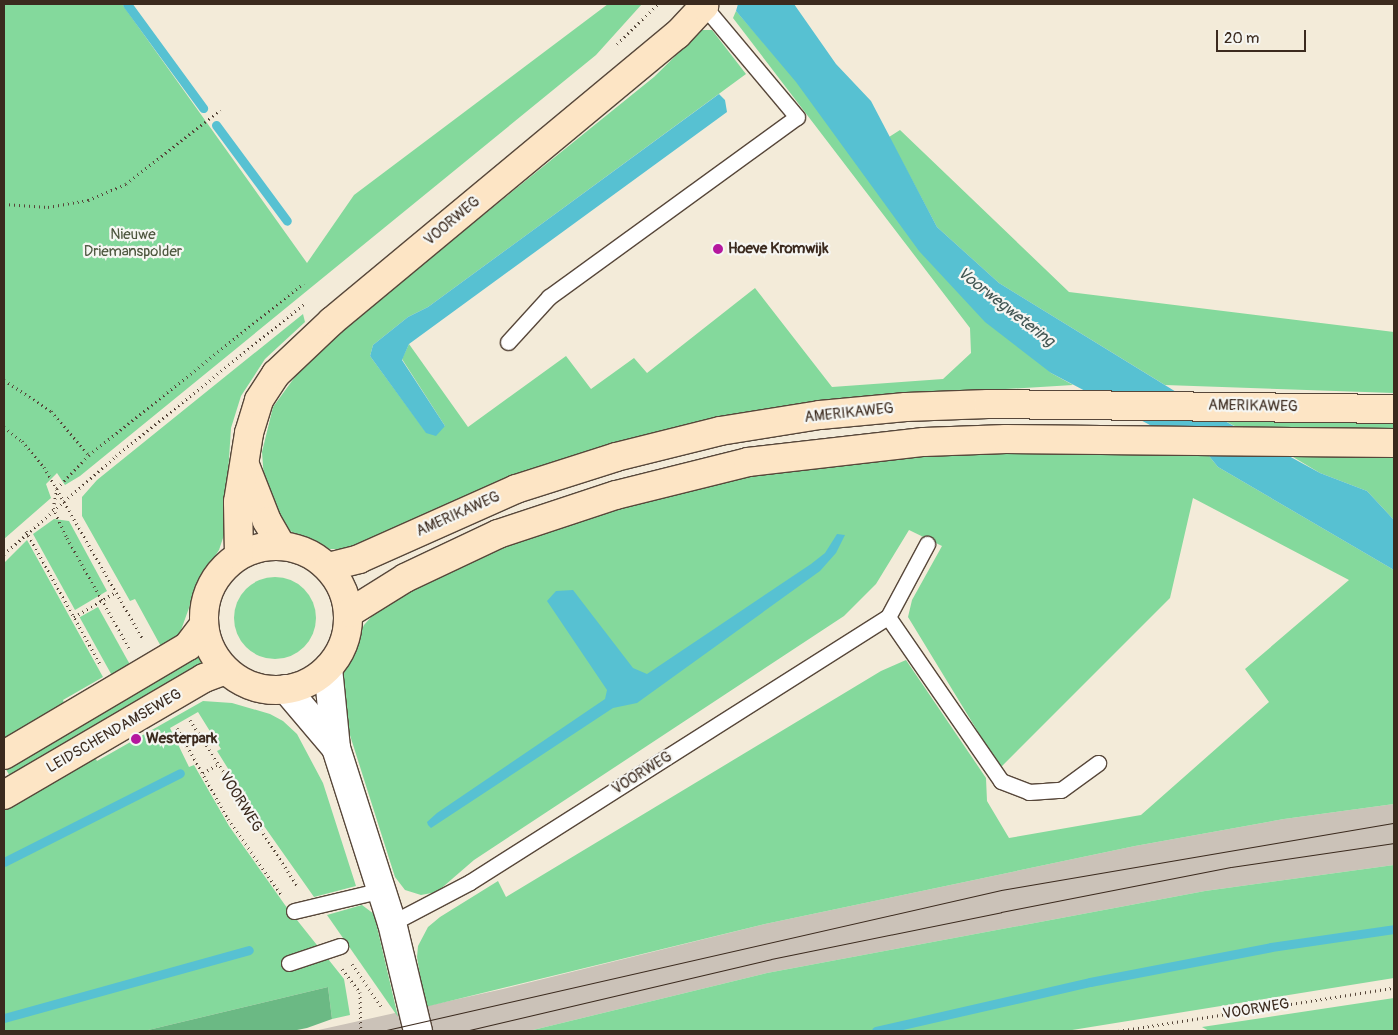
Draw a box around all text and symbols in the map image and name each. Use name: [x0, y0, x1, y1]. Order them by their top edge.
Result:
scale bar: [1218, 20, 1308, 52]
text: 20 m: [1224, 29, 1259, 48]
street label: VOORWEG: [420, 192, 484, 250]
park label: Nieuwe Driemanspolder: [84, 225, 182, 260]
place label: Hoeve Kromwijk: [728, 240, 828, 258]
marker: Hoeve Kromwijk: [712, 243, 724, 255]
water label: Voorwegwetering: [954, 263, 1058, 351]
street label: AMERIKAWEG: [1208, 396, 1298, 416]
street label: AMERIKAWEG: [803, 399, 895, 427]
street label: AMERIKAWEG: [413, 488, 503, 540]
street label: LEIDSCHENDAMSEWEG: [43, 685, 185, 777]
place label: Westerpark: [146, 730, 217, 748]
marker: Westerpark: [130, 733, 142, 745]
street label: VOORWEG: [609, 748, 675, 798]
street label: VOORWEG: [216, 769, 266, 835]
street label: VOORWEG: [1221, 995, 1291, 1023]

